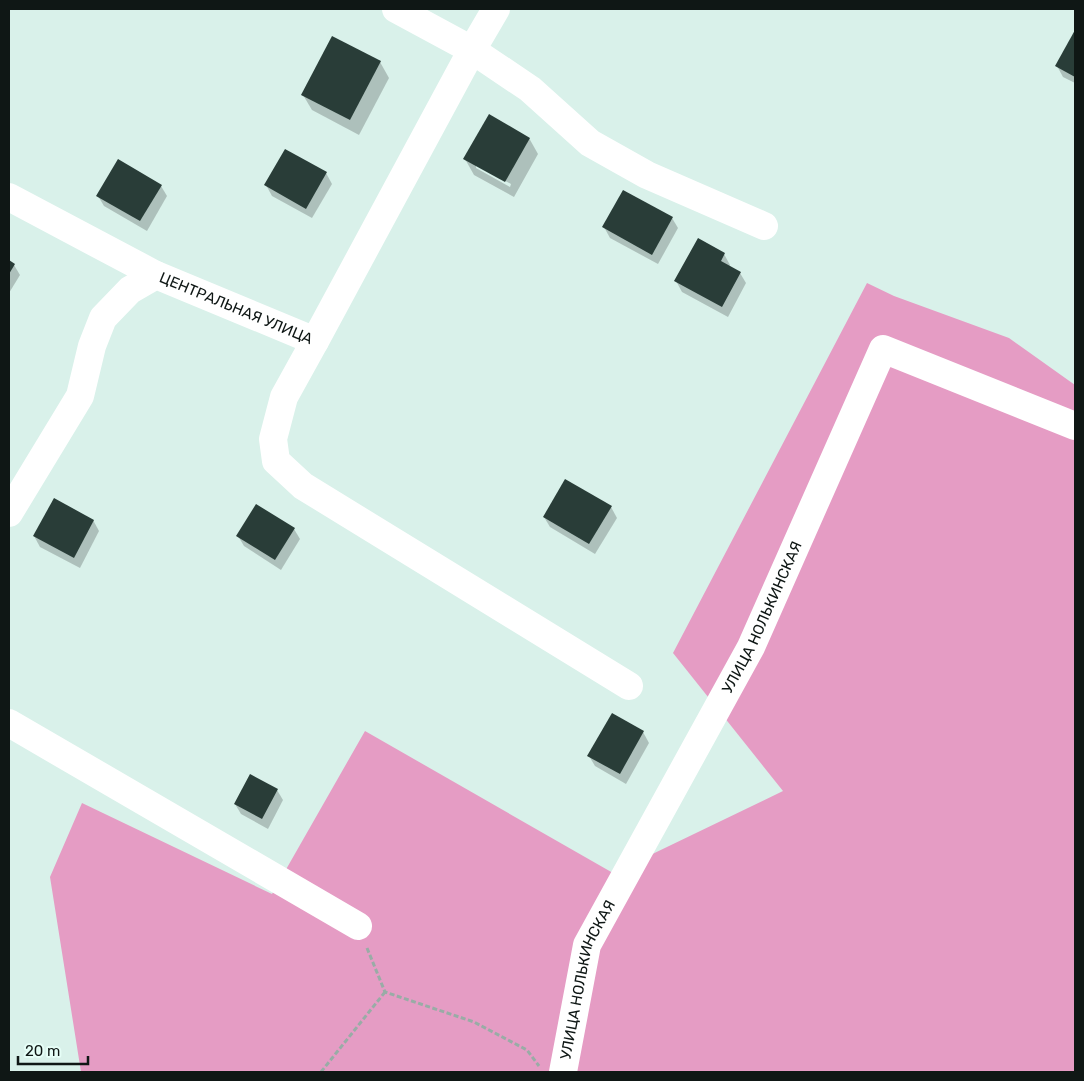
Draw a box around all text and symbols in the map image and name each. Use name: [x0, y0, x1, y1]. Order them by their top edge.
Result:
street label: ЦЕНТРАЛЬНАЯ УЛИЦА: [157, 268, 315, 348]
street label: УЛИЦА НОЛЬКИНСКАЯ: [718, 538, 806, 696]
street label: УЛИЦА НОЛЬКИНСКАЯ: [557, 897, 619, 1061]
scale bar: [18, 1034, 88, 1066]
text: 20 m: [25, 1042, 60, 1060]

